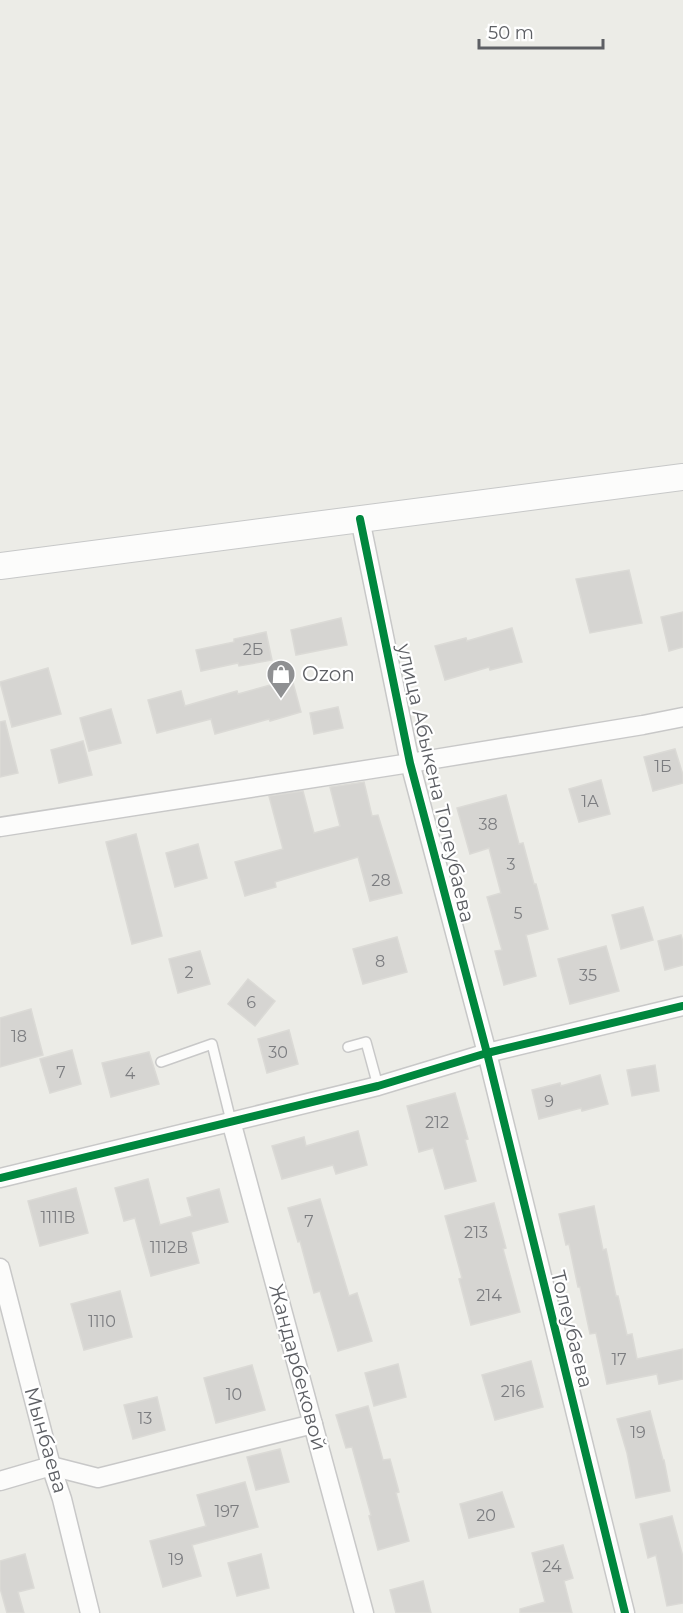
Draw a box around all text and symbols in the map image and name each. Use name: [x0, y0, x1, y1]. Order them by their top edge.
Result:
scale bar: [479, 12, 604, 50]
text: 50 m: [488, 22, 534, 44]
house number: 2Б: [243, 640, 263, 659]
street label: улица Абыкена Толеубаева: [392, 640, 480, 925]
shop icon: Ozon: [265, 658, 297, 700]
place label: Ozon: [302, 662, 355, 686]
house number: 1Б: [654, 757, 672, 776]
house number: 1А: [581, 792, 599, 811]
house number: 38: [478, 815, 498, 834]
house number: 3: [506, 855, 516, 874]
house number: 28: [371, 871, 391, 890]
house number: 5: [513, 904, 523, 923]
house number: 8: [375, 952, 385, 971]
house number: 2: [184, 963, 194, 982]
house number: 35: [579, 966, 597, 985]
house number: 6: [246, 993, 256, 1012]
house number: 18: [11, 1027, 27, 1046]
house number: 30: [268, 1043, 288, 1062]
house number: 7: [56, 1063, 66, 1082]
house number: 4: [125, 1064, 136, 1083]
house number: 9: [544, 1092, 554, 1111]
house number: 212: [425, 1113, 449, 1132]
house number: 1111В: [40, 1208, 76, 1227]
house number: 7: [304, 1212, 314, 1231]
house number: 213: [464, 1223, 488, 1242]
house number: 1112В: [150, 1238, 188, 1257]
street label: Толеубаева: [546, 1268, 598, 1390]
street label: Жандарбековой: [264, 1281, 332, 1453]
house number: 214: [476, 1286, 502, 1305]
house number: 1110: [88, 1312, 116, 1331]
house number: 17: [611, 1350, 627, 1369]
house number: 216: [501, 1382, 526, 1401]
street label: Мынбаева: [19, 1384, 73, 1496]
house number: 10: [226, 1385, 242, 1404]
house number: 13: [138, 1409, 152, 1428]
house number: 19: [630, 1423, 646, 1442]
house number: 197: [215, 1502, 239, 1521]
house number: 20: [476, 1506, 496, 1525]
house number: 19: [168, 1550, 184, 1569]
house number: 24: [542, 1557, 562, 1576]

